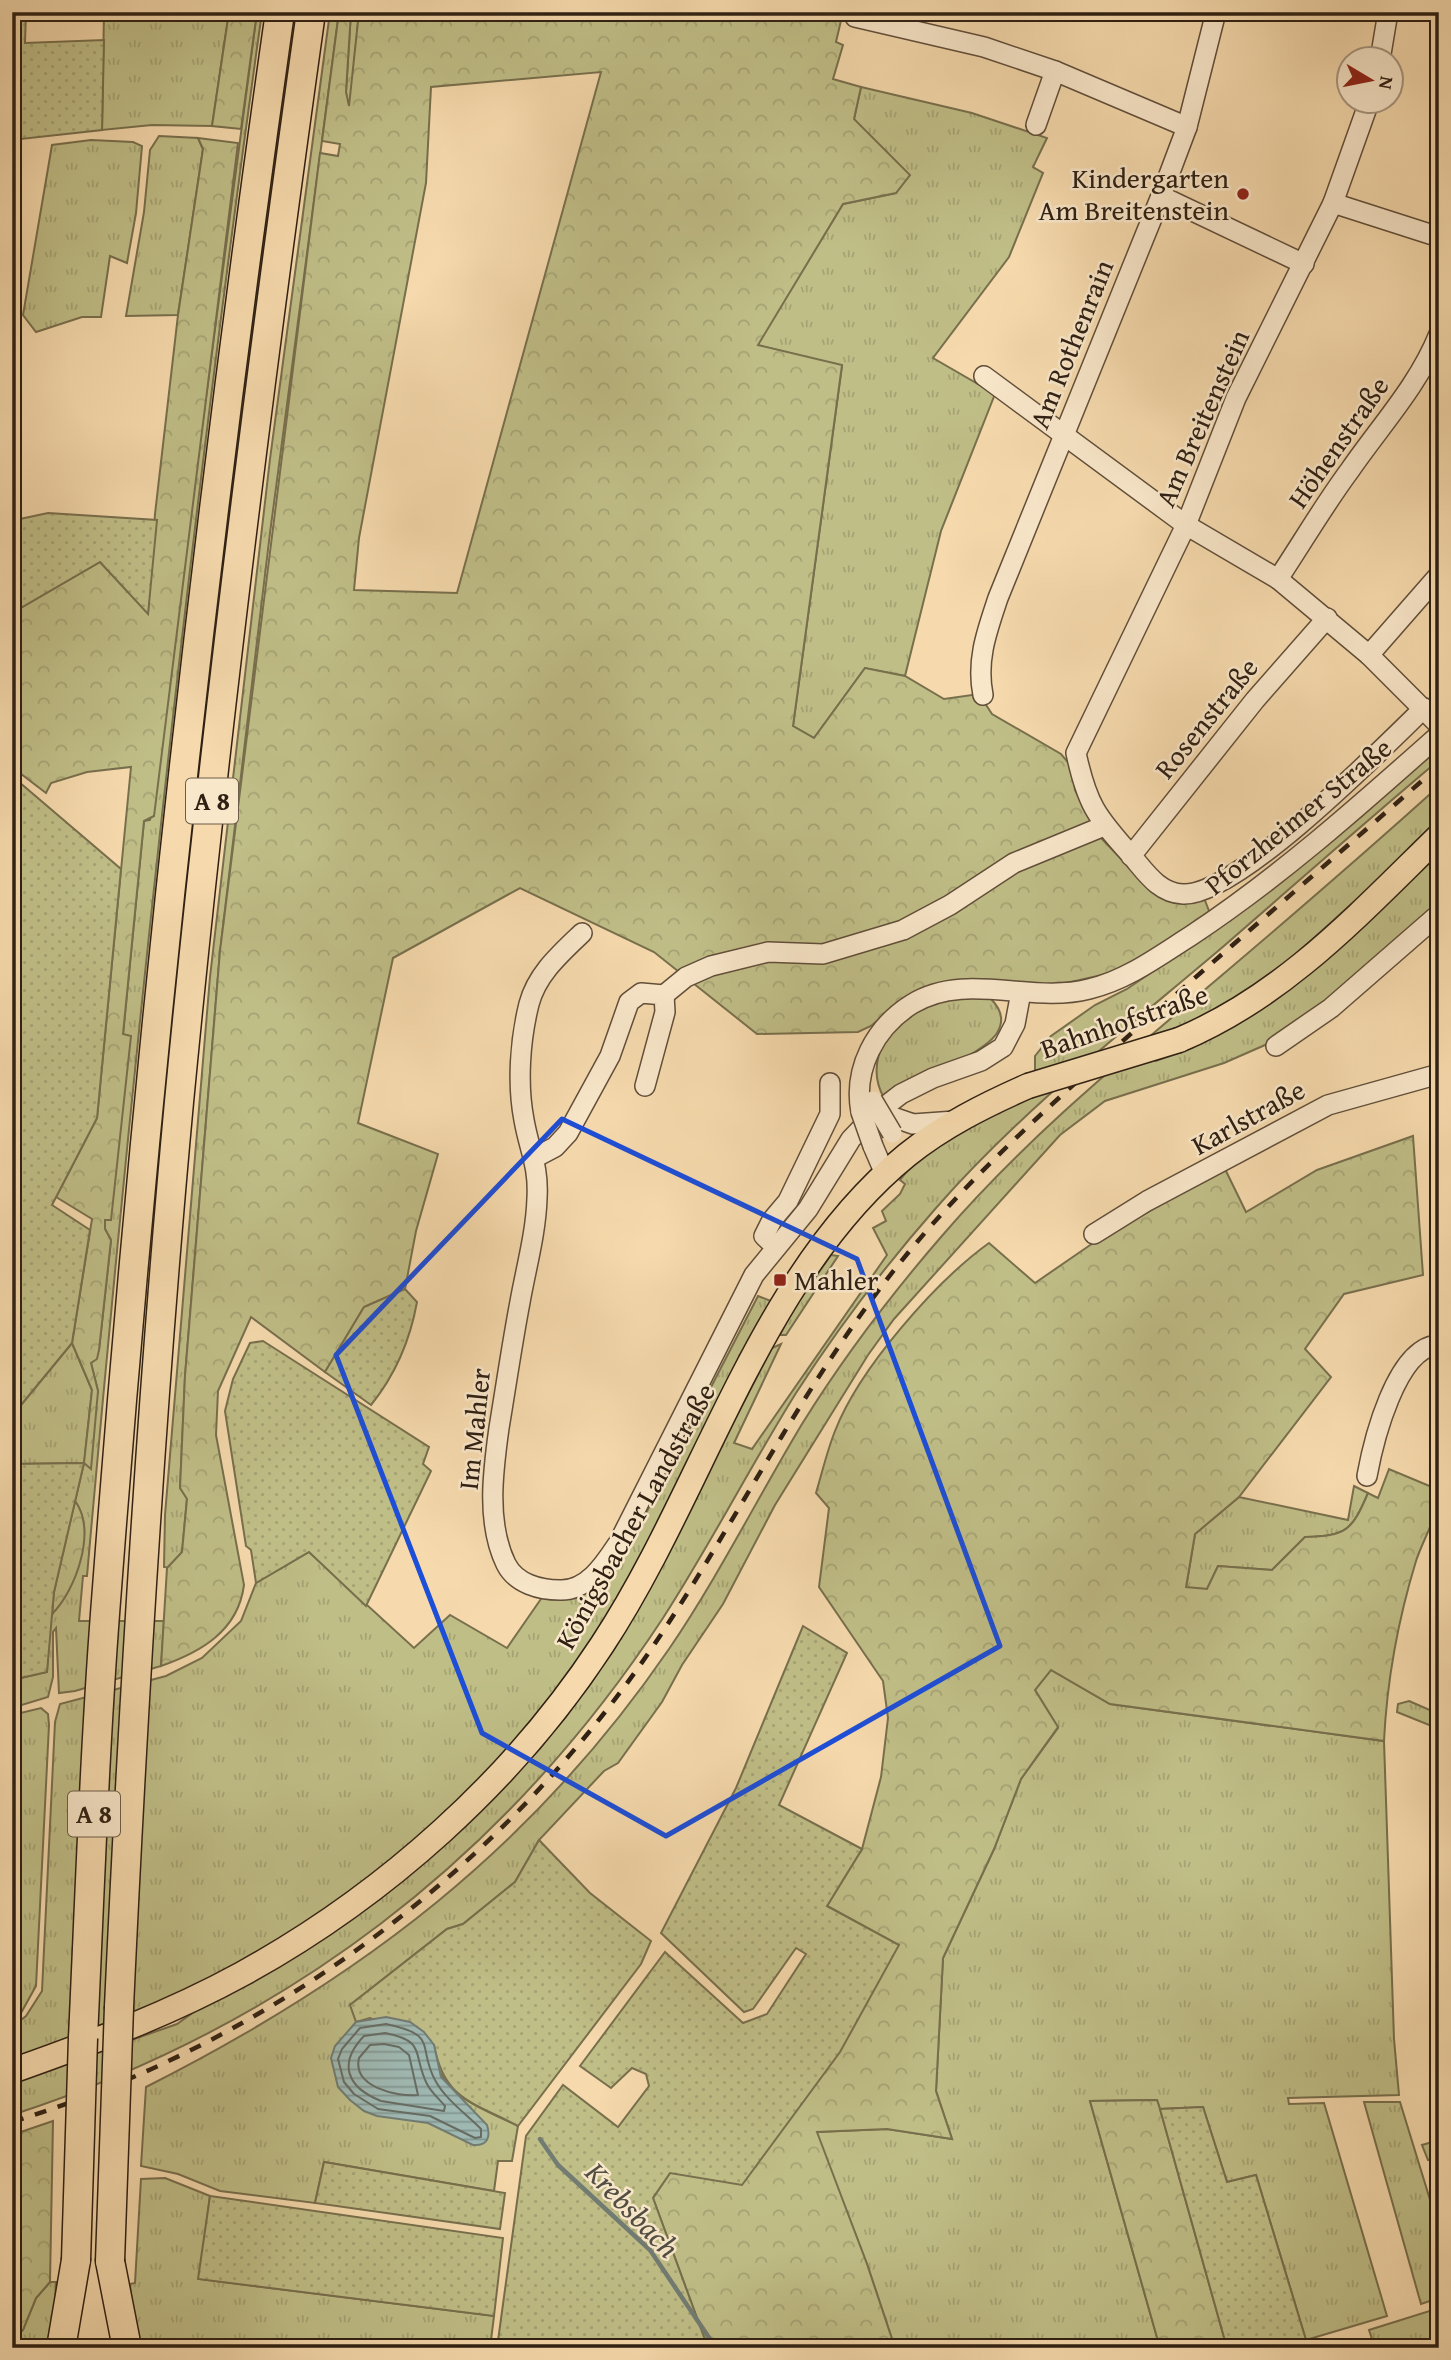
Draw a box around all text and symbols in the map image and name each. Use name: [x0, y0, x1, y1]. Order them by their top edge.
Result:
north arrow: [1336, 46, 1406, 116]
text: N: [1372, 74, 1402, 92]
place label: Kindergarten Am Breitenstein: [1039, 157, 1229, 230]
marker: Kindergarten Am Breitenstein: [1235, 186, 1251, 202]
street label: Am Rothenrain: [1018, 253, 1123, 434]
street label: Am Breitenstein: [1144, 322, 1259, 513]
street label: Höhenstraße: [1277, 367, 1398, 516]
street label: Rosenstraße: [1144, 648, 1267, 787]
street label: Pforzheimer Straße: [1195, 727, 1400, 904]
road number: A 8: [186, 778, 238, 824]
street label: Bahnhofstraße: [1035, 973, 1213, 1068]
street label: Karlstraße: [1183, 1069, 1312, 1165]
place label: Mahler: [794, 1259, 879, 1300]
marker: Mahler: [772, 1272, 788, 1288]
street label: Im Mahler: [447, 1366, 500, 1492]
street label: Königsbacher Landstraße: [544, 1375, 725, 1656]
road number: A 8: [68, 1792, 120, 1837]
water label: Krebsbach: [575, 2150, 690, 2267]

